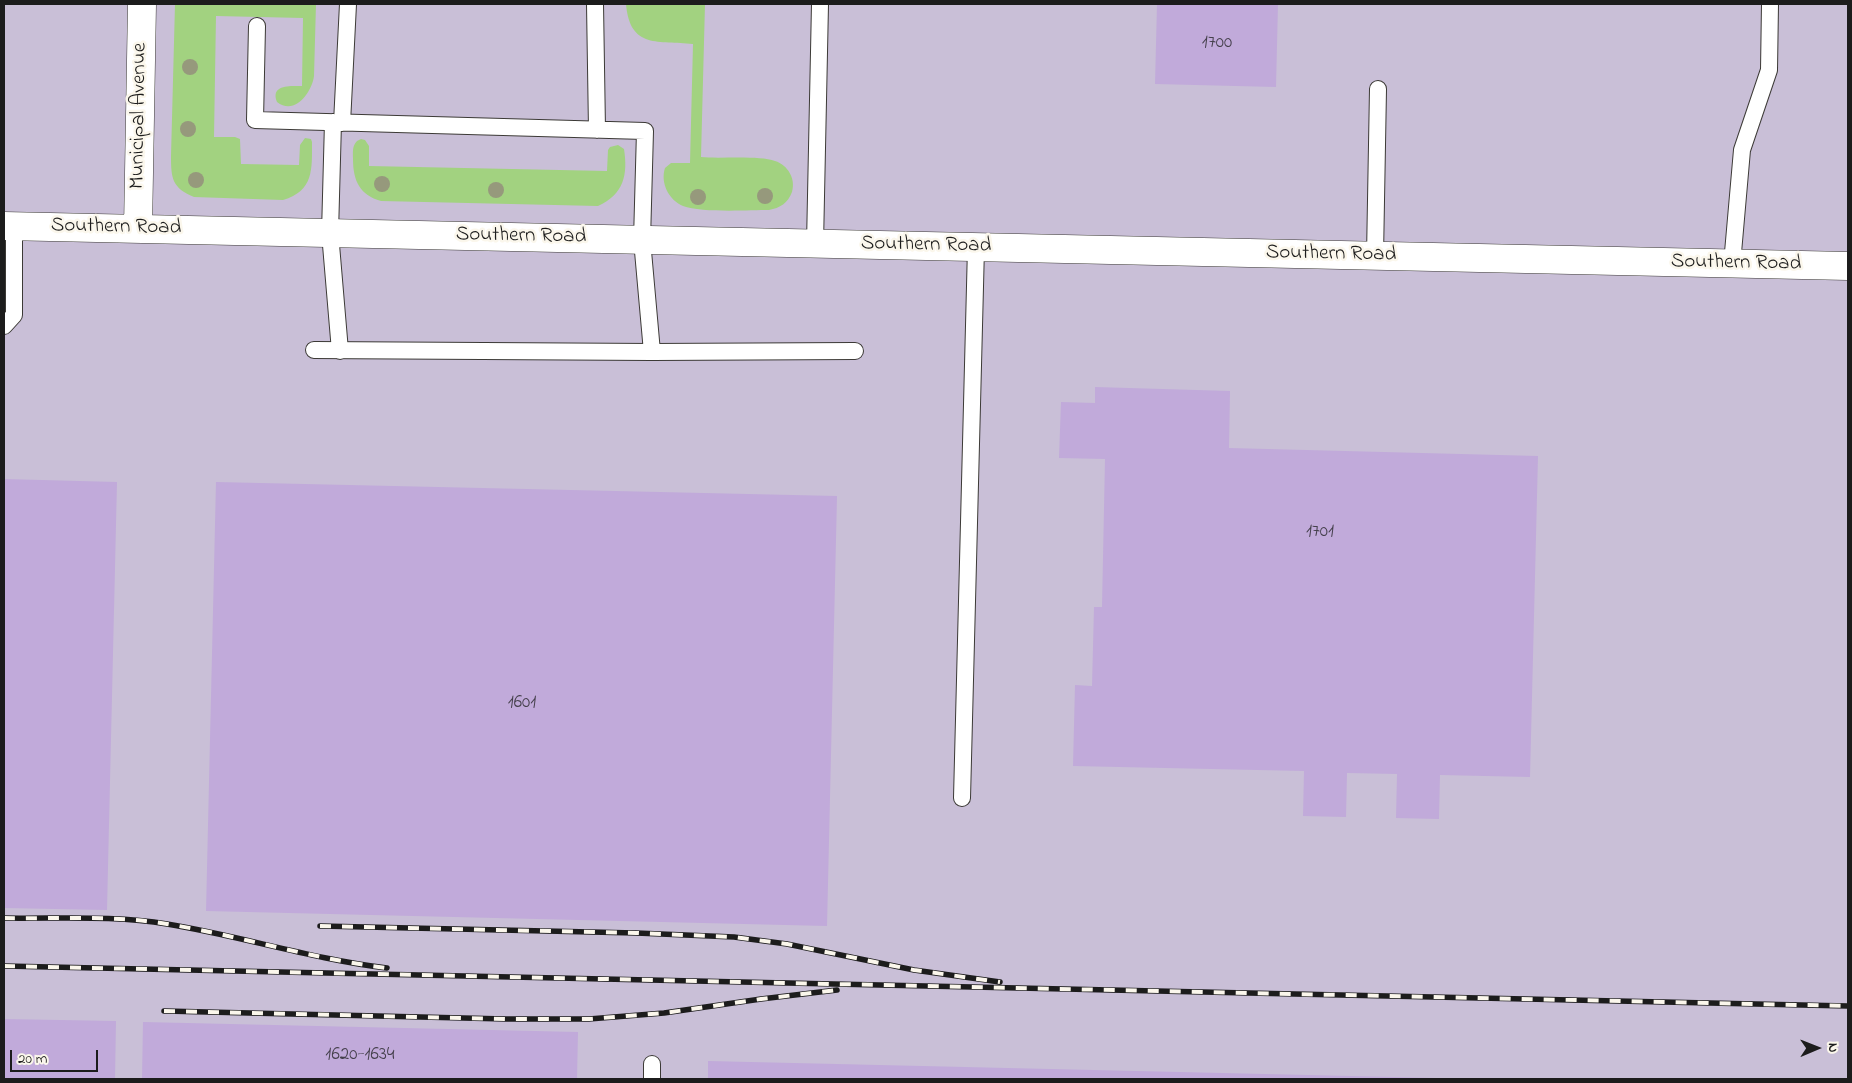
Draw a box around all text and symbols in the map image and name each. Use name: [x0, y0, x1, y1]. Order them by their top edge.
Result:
house number: 1700: [1202, 33, 1232, 55]
street label: Municipal Avenue: [126, 43, 154, 189]
street label: Southern Road: [51, 214, 181, 242]
street label: Southern Road: [456, 223, 586, 251]
street label: Southern Road: [861, 232, 991, 260]
street label: Southern Road: [1266, 241, 1396, 269]
street label: Southern Road: [1671, 250, 1801, 278]
house number: 1701: [1306, 522, 1334, 544]
house number: 1601: [508, 693, 536, 715]
north arrow: [1792, 1023, 1842, 1073]
scale bar: [12, 1040, 100, 1072]
text: N: [1822, 1043, 1843, 1053]
house number: 1620-1634: [325, 1045, 395, 1067]
text: 20 m: [18, 1048, 47, 1070]

